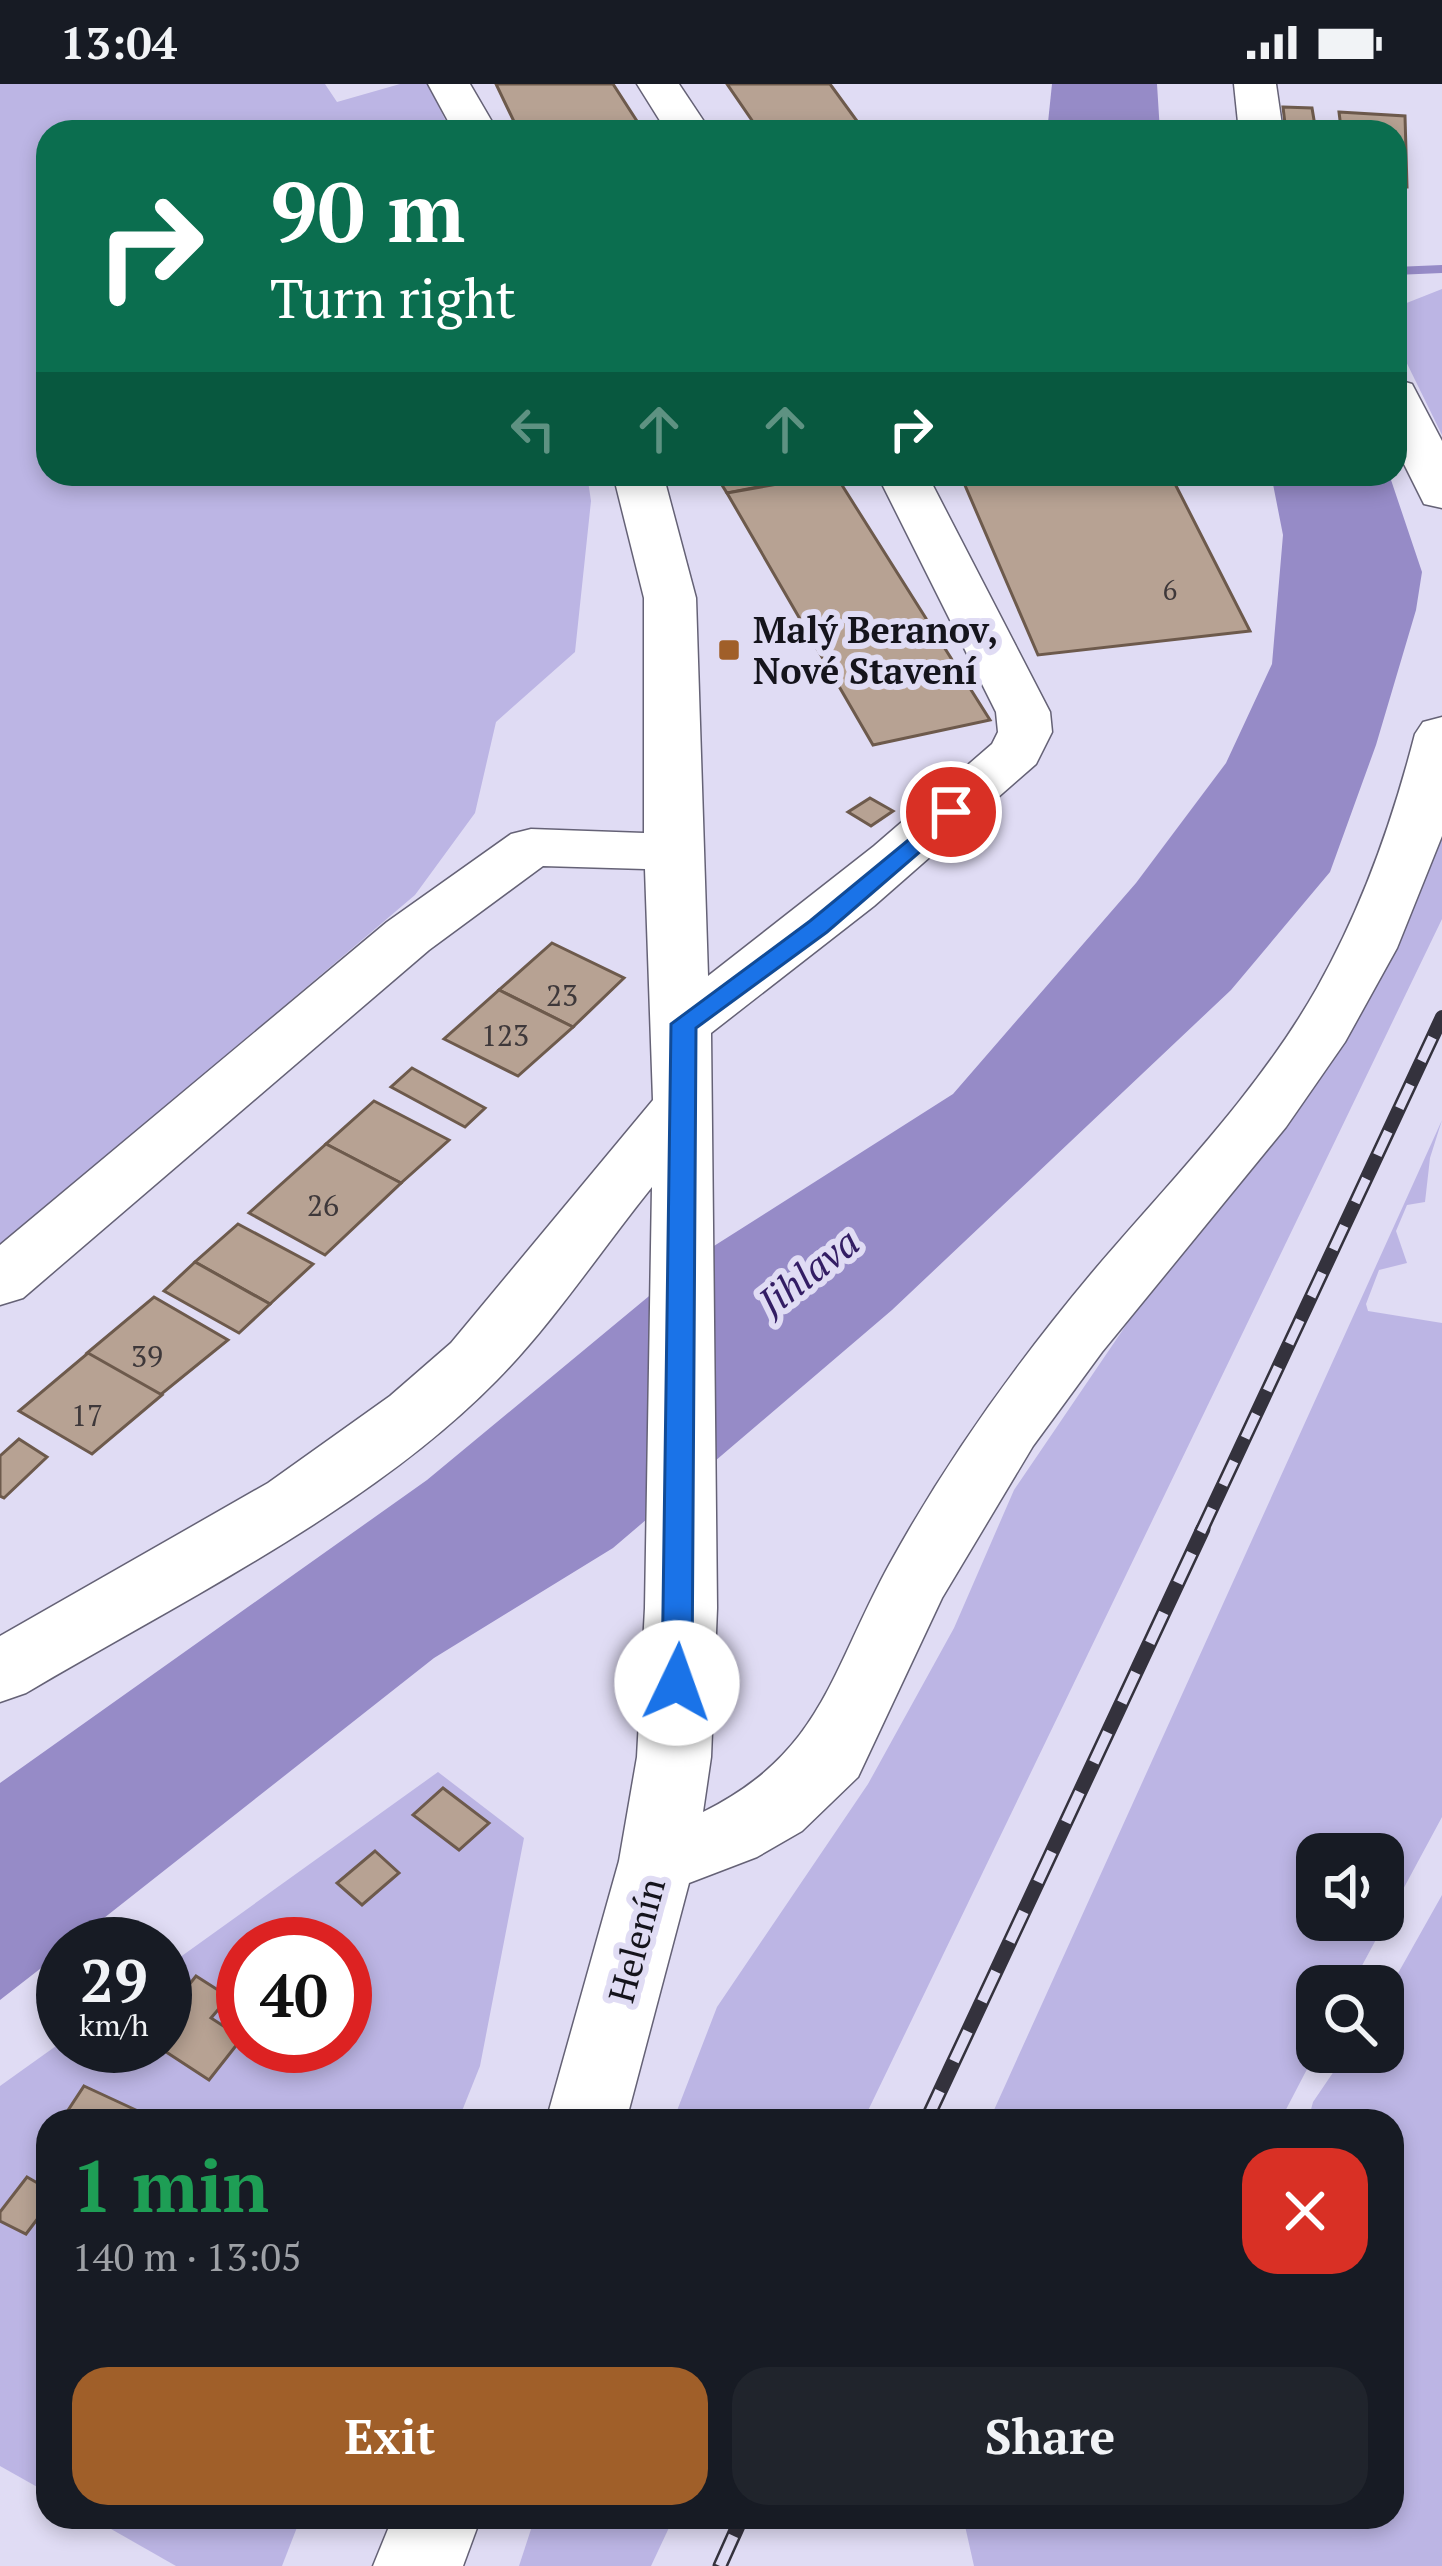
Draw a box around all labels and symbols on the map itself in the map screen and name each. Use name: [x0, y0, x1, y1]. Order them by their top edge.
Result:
house number: 6: [1163, 572, 1177, 608]
place label: Malý Beranov, Nové Stavení: [753, 606, 998, 694]
marker: Malý Beranov, Nové Stavení: [716, 637, 742, 663]
pin: [900, 761, 1002, 863]
house number: 23: [546, 975, 578, 1015]
house number: 123: [481, 1015, 529, 1055]
house number: 26: [307, 1185, 339, 1225]
water label: Jihlava: [745, 1215, 869, 1328]
house number: 39: [131, 1336, 163, 1376]
house number: 17: [71, 1395, 103, 1435]
position arrow: [614, 1620, 740, 1746]
street label: Helenín: [597, 1873, 675, 2007]
speed limit sign: 40: [216, 1917, 372, 2073]

